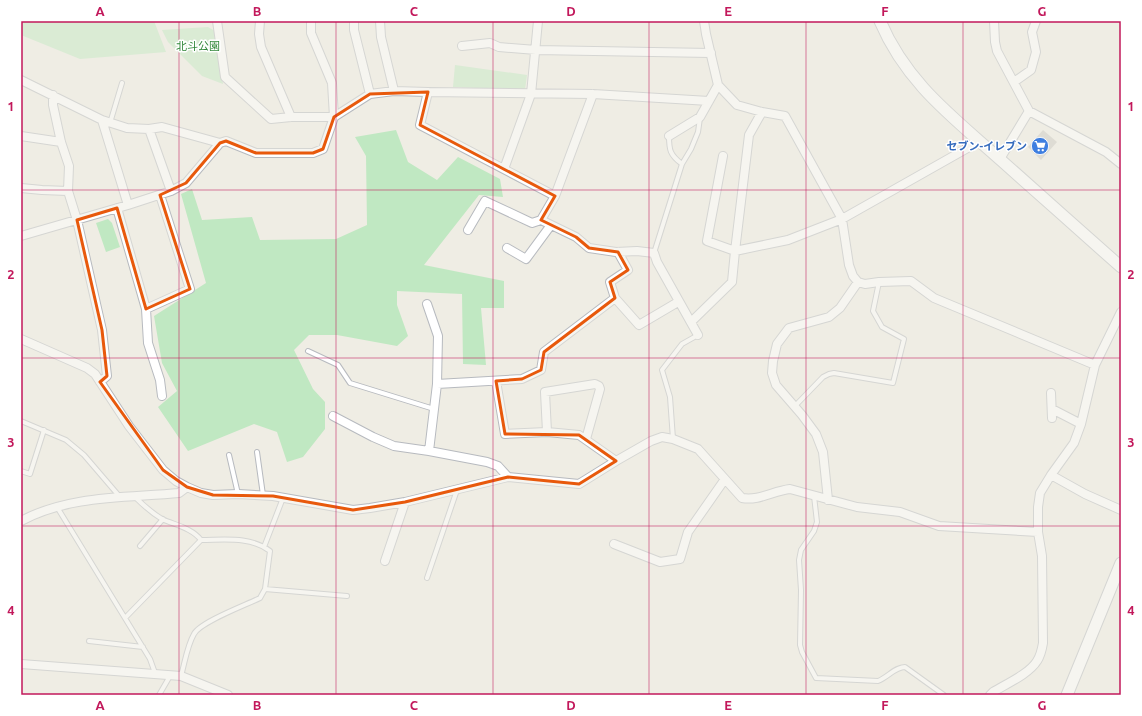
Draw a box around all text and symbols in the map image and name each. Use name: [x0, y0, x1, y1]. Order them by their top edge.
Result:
text: A: [95, 4, 105, 18]
text: B: [253, 4, 262, 18]
text: C: [410, 4, 419, 18]
text: D: [566, 4, 576, 18]
text: E: [724, 4, 732, 18]
text: F: [881, 4, 889, 18]
text: G: [1038, 4, 1047, 18]
park label: 北斗公園: [176, 40, 220, 52]
text: 1: [7, 99, 15, 113]
text: 1: [1127, 99, 1135, 113]
supermarket icon: セブン-イレブン: [1030, 136, 1050, 156]
place label: セブン-イレブン: [946, 140, 1027, 152]
text: 2: [7, 267, 15, 281]
text: 2: [1127, 267, 1135, 281]
text: 3: [7, 435, 15, 449]
text: 3: [1127, 435, 1135, 449]
text: 4: [7, 603, 15, 617]
text: 4: [1127, 603, 1135, 617]
text: A: [95, 698, 105, 712]
text: B: [253, 698, 262, 712]
text: C: [410, 698, 419, 712]
text: D: [566, 698, 576, 712]
text: E: [724, 698, 732, 712]
text: F: [881, 698, 889, 712]
text: G: [1038, 698, 1047, 712]

